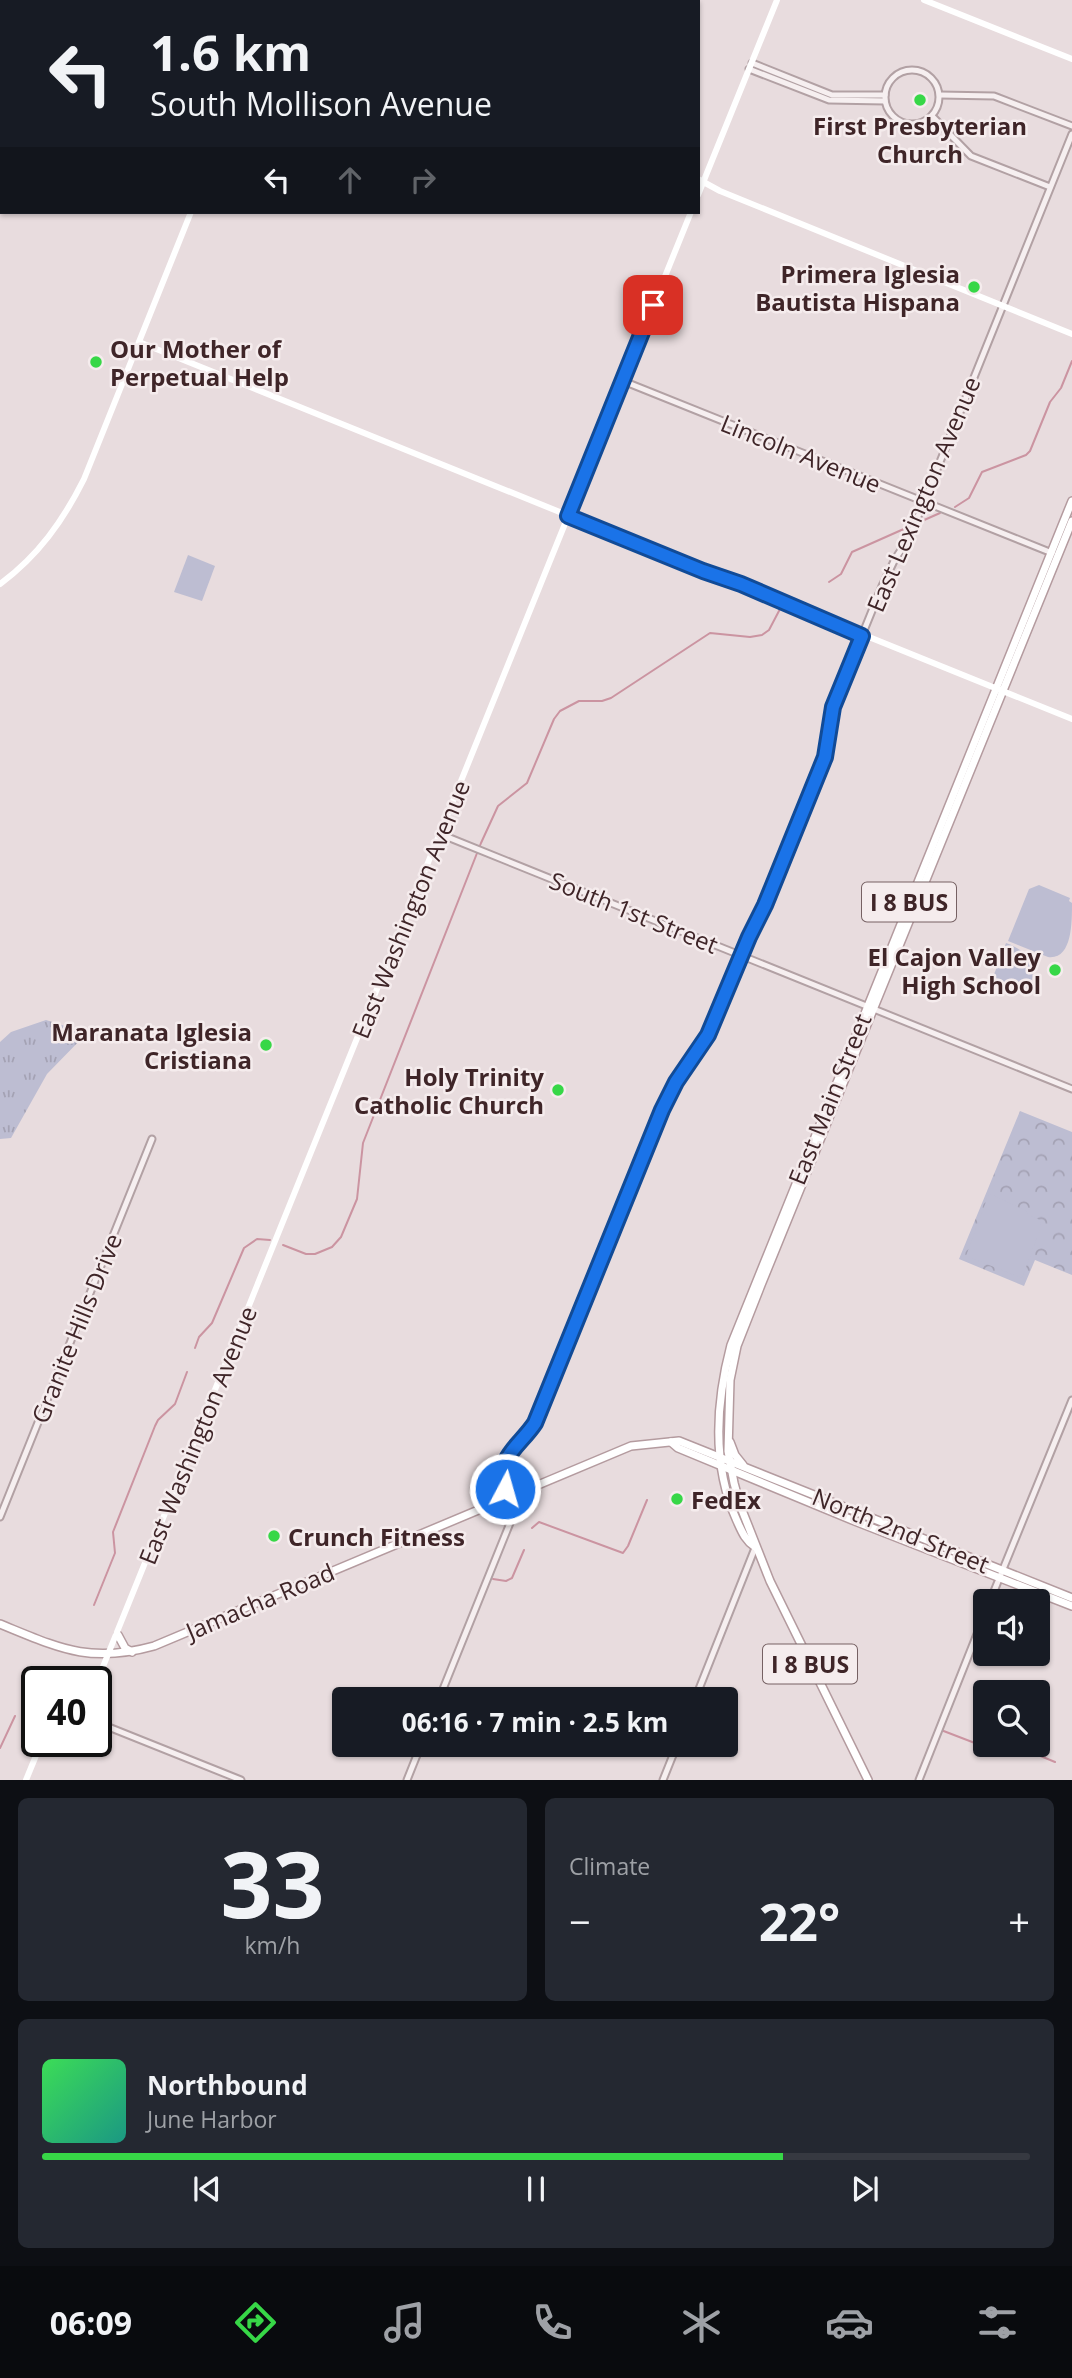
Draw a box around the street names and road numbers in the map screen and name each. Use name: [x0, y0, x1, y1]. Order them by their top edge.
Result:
street label: East Lexington Avenue: [858, 371, 988, 617]
street label: Lincoln Avenue: [716, 406, 886, 500]
street label: East Washington Avenue: [343, 775, 477, 1043]
street label: South 1st Street: [545, 863, 723, 961]
road number: I 8 BUS: [862, 882, 956, 922]
street label: East Main Street: [780, 1009, 878, 1189]
street label: Granite Hills Drive: [23, 1228, 129, 1428]
street label: East Washington Avenue: [130, 1301, 264, 1569]
street label: North 2nd Street: [808, 1479, 994, 1581]
street label: Jamacha Road: [179, 1555, 339, 1648]
road number: I 8 BUS: [763, 1644, 857, 1684]

